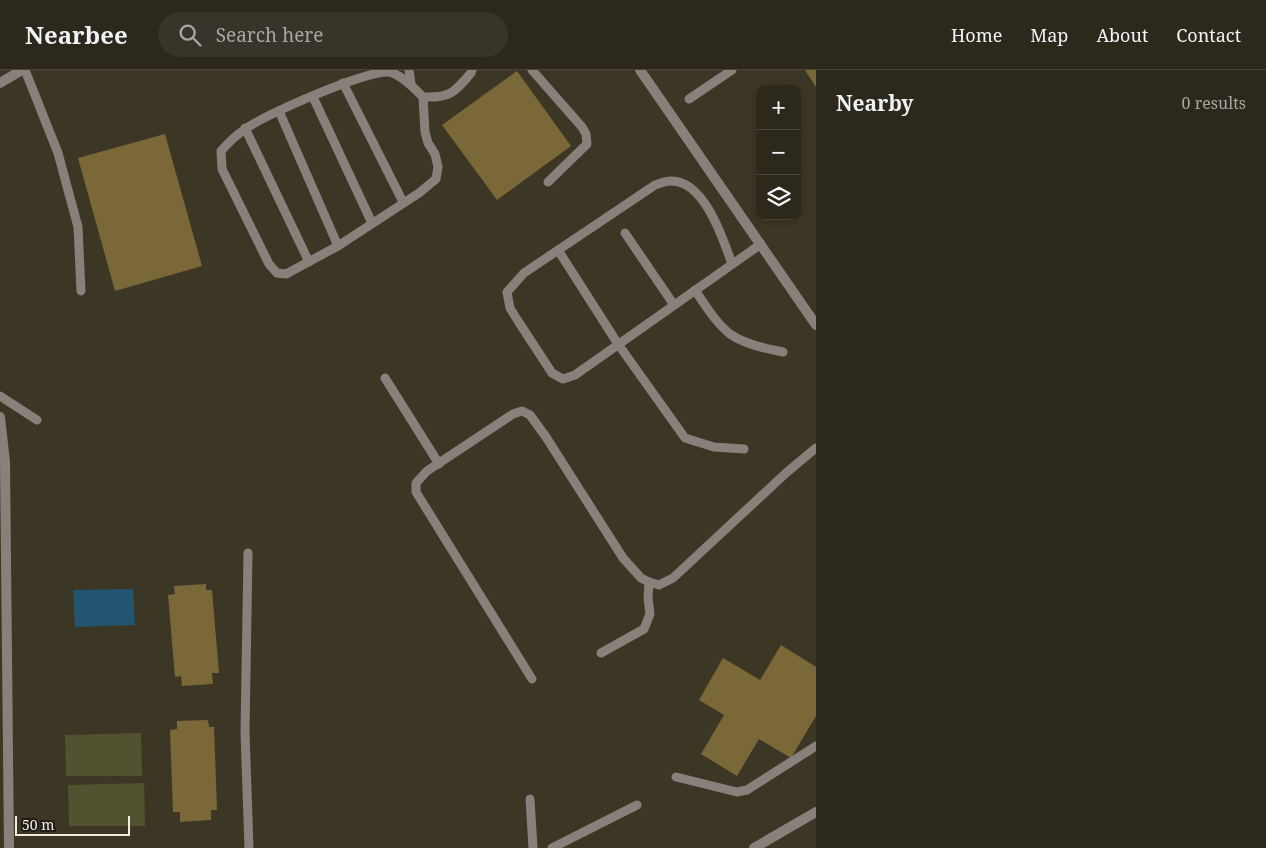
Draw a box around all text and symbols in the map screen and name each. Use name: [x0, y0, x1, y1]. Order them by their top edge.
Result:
search box: [158, 12, 508, 57]
text: Nearbee: [25, 18, 128, 51]
icon: search: [176, 21, 204, 49]
text: Search here: [216, 22, 323, 48]
text: Home: [951, 23, 1002, 47]
text: Map: [1030, 23, 1068, 47]
text: About: [1096, 23, 1148, 47]
text: Contact: [1176, 23, 1241, 47]
map controls: [756, 85, 801, 220]
button: +: [756, 85, 801, 130]
text: Nearby: [836, 89, 914, 117]
text: 0 results: [1182, 92, 1246, 114]
button: −: [756, 130, 801, 175]
button: layers: [756, 175, 801, 220]
scale bar: [15, 813, 130, 836]
text: 50 m: [22, 815, 55, 834]

